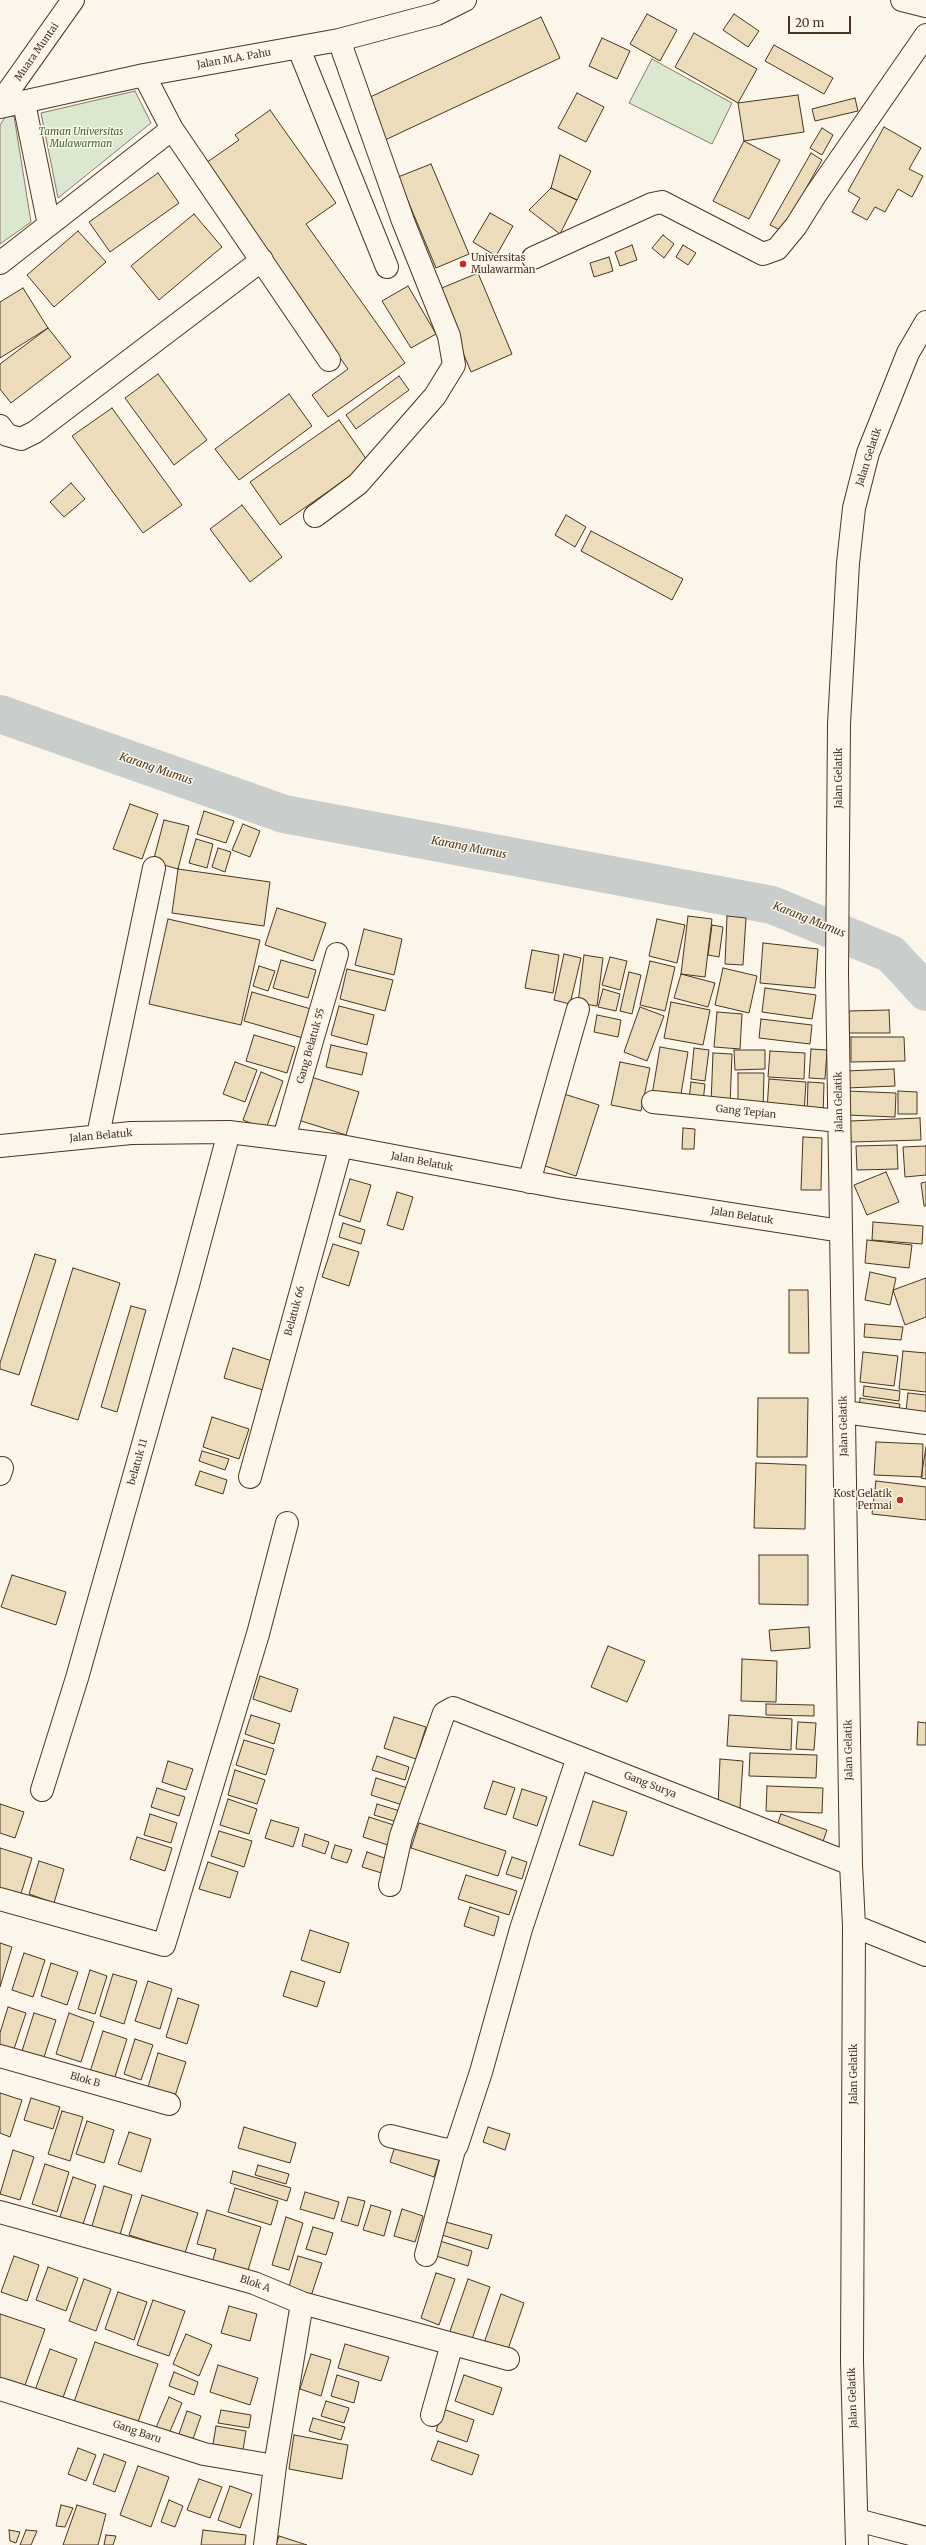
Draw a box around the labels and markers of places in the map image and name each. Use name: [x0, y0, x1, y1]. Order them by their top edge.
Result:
place label: Universitas Mulawarman: [471, 252, 535, 276]
marker: Universitas Mulawarman: [458, 259, 468, 269]
place label: Kost Gelatik Permai: [833, 1488, 892, 1512]
marker: Kost Gelatik Permai: [895, 1495, 905, 1505]

